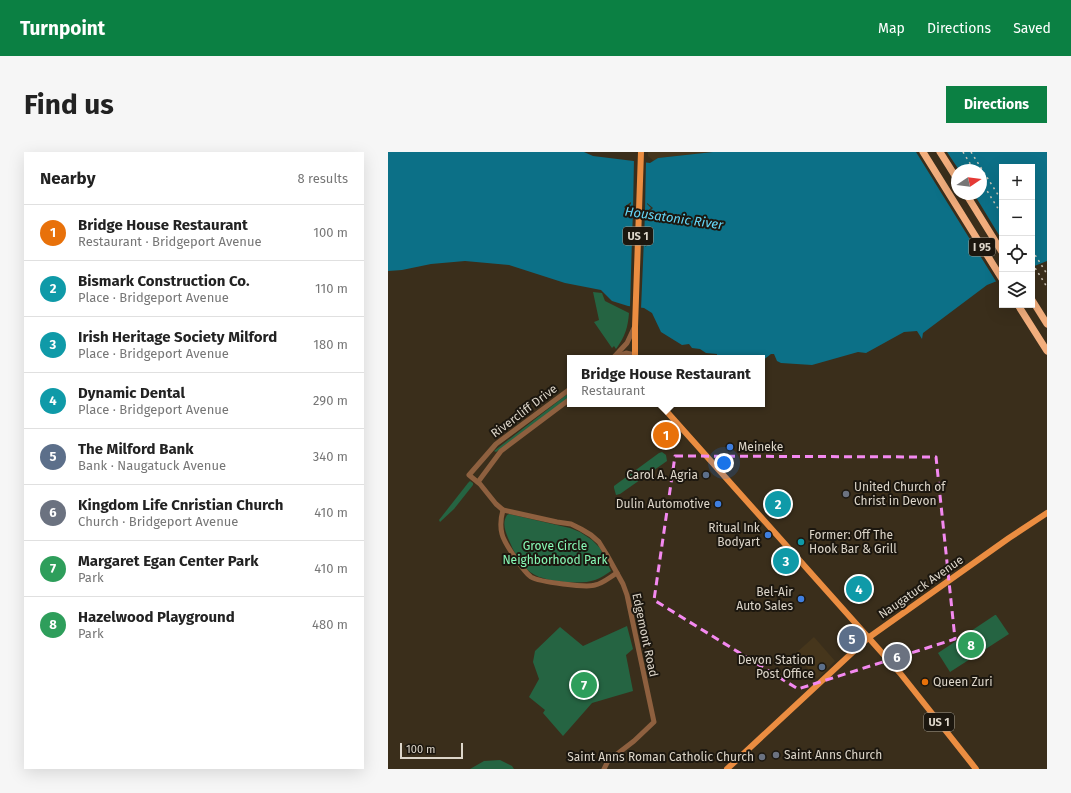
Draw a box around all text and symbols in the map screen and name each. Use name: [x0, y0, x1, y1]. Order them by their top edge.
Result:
text: Turnpoint: [20, 17, 105, 40]
text: Map: [878, 20, 905, 37]
text: Directions: [927, 20, 991, 37]
text: Saved: [1013, 20, 1051, 37]
button: Directions: [946, 86, 1047, 123]
text: Find us: [24, 88, 114, 121]
north arrow: [951, 164, 987, 200]
map controls: [999, 164, 1035, 308]
button: +: [999, 164, 1035, 200]
text: Nearby: [40, 168, 95, 189]
text: 8 results: [297, 171, 348, 186]
button: −: [999, 200, 1035, 236]
water label: Housatonic River: [624, 204, 725, 232]
text: Bridge House Restaurant: [78, 216, 248, 234]
text: 1: [50, 225, 56, 240]
text: 100 m: [313, 225, 348, 240]
road number: US 1: [623, 227, 653, 245]
text: Restaurant · Bridgeport Avenue: [78, 234, 262, 249]
button: locate: [999, 236, 1035, 272]
road number: I 95: [969, 238, 995, 256]
text: Bismark Construction Co.: [78, 272, 250, 290]
button: layers: [999, 272, 1035, 308]
text: 2: [50, 281, 56, 296]
text: 110 m: [315, 281, 348, 296]
text: Place · Bridgeport Avenue: [78, 290, 229, 305]
text: Irish Heritage Society Milford: [78, 328, 277, 346]
text: 3: [50, 337, 56, 352]
text: 180 m: [313, 337, 348, 352]
text: Place · Bridgeport Avenue: [78, 346, 229, 361]
popup: [567, 355, 765, 407]
text: Bridge House Restaurant: [581, 365, 751, 383]
street label: Rivercliff Drive: [488, 382, 560, 440]
text: Restaurant: [581, 383, 645, 398]
text: Dynamic Dental: [78, 384, 185, 402]
text: 4: [49, 393, 57, 408]
text: 290 m: [313, 393, 348, 408]
text: Place · Bridgeport Avenue: [78, 402, 229, 417]
pin: 1: [653, 420, 679, 450]
text: The Milford Bank: [78, 440, 194, 458]
place label: Meineke: [738, 440, 783, 454]
marker: Meineke: [725, 442, 735, 452]
text: 5: [50, 449, 56, 464]
text: 340 m: [313, 449, 348, 464]
your location: [714, 453, 734, 473]
text: Bank · Naugatuck Avenue: [78, 458, 226, 473]
place label: Carol A. Agria: [626, 468, 698, 482]
marker: Carol A. Agria: [701, 470, 711, 480]
place label: United Church of Christ in Devon: [854, 480, 946, 508]
pin: 2: [765, 489, 791, 519]
marker: United Church of Christ in Devon: [841, 489, 851, 499]
text: Kingdom Life Cnristian Church: [78, 496, 283, 514]
place label: Dulin Automotive: [616, 497, 710, 511]
marker: Dulin Automotive: [713, 499, 723, 509]
text: 6: [49, 505, 57, 520]
text: 410 m: [314, 505, 348, 520]
text: Church · Bridgeport Avenue: [78, 514, 238, 529]
place label: Ritual Ink Bodyart: [708, 521, 761, 549]
place label: Former: Off The Hook Bar & Grill: [809, 528, 897, 556]
marker: Ritual Ink Bodyart: [763, 530, 773, 540]
marker: Former: Off The Hook Bar & Grill: [796, 537, 806, 547]
park label: Grove Circle Neighborhood Park: [502, 539, 608, 567]
pin: 3: [773, 546, 799, 576]
text: Margaret Egan Center Park: [78, 552, 258, 570]
street label: Naugatuck Avenue: [876, 552, 966, 622]
text: 7: [50, 561, 56, 576]
text: 410 m: [314, 561, 348, 576]
text: Park: [78, 570, 104, 585]
pin: 4: [846, 574, 872, 604]
place label: Bel-Air Auto Sales: [736, 585, 793, 613]
street label: Edgemont Road: [629, 592, 661, 678]
marker: Bel-Air Auto Sales: [796, 594, 806, 604]
text: Hazelwood Playground: [78, 608, 235, 626]
text: 8: [49, 617, 57, 632]
text: 480 m: [312, 617, 348, 632]
pin: 5: [839, 624, 865, 654]
text: Park: [78, 626, 104, 641]
pin: 8: [958, 630, 984, 660]
pin: 6: [884, 642, 910, 672]
place label: Devon Station Post Office: [738, 653, 814, 681]
marker: Devon Station Post Office: [817, 662, 827, 672]
pin: 7: [571, 670, 597, 700]
place label: Queen Zuri: [933, 675, 993, 689]
marker: Queen Zuri: [920, 677, 930, 687]
road number: US 1: [924, 713, 954, 731]
scale bar: [400, 741, 463, 760]
text: 100 m: [406, 743, 435, 756]
place label: Saint Anns Church: [784, 748, 882, 762]
place label: Saint Anns Roman Catholic Church: [567, 750, 754, 764]
marker: Saint Anns Church: [771, 750, 781, 760]
marker: Saint Anns Roman Catholic Church: [757, 752, 767, 762]

